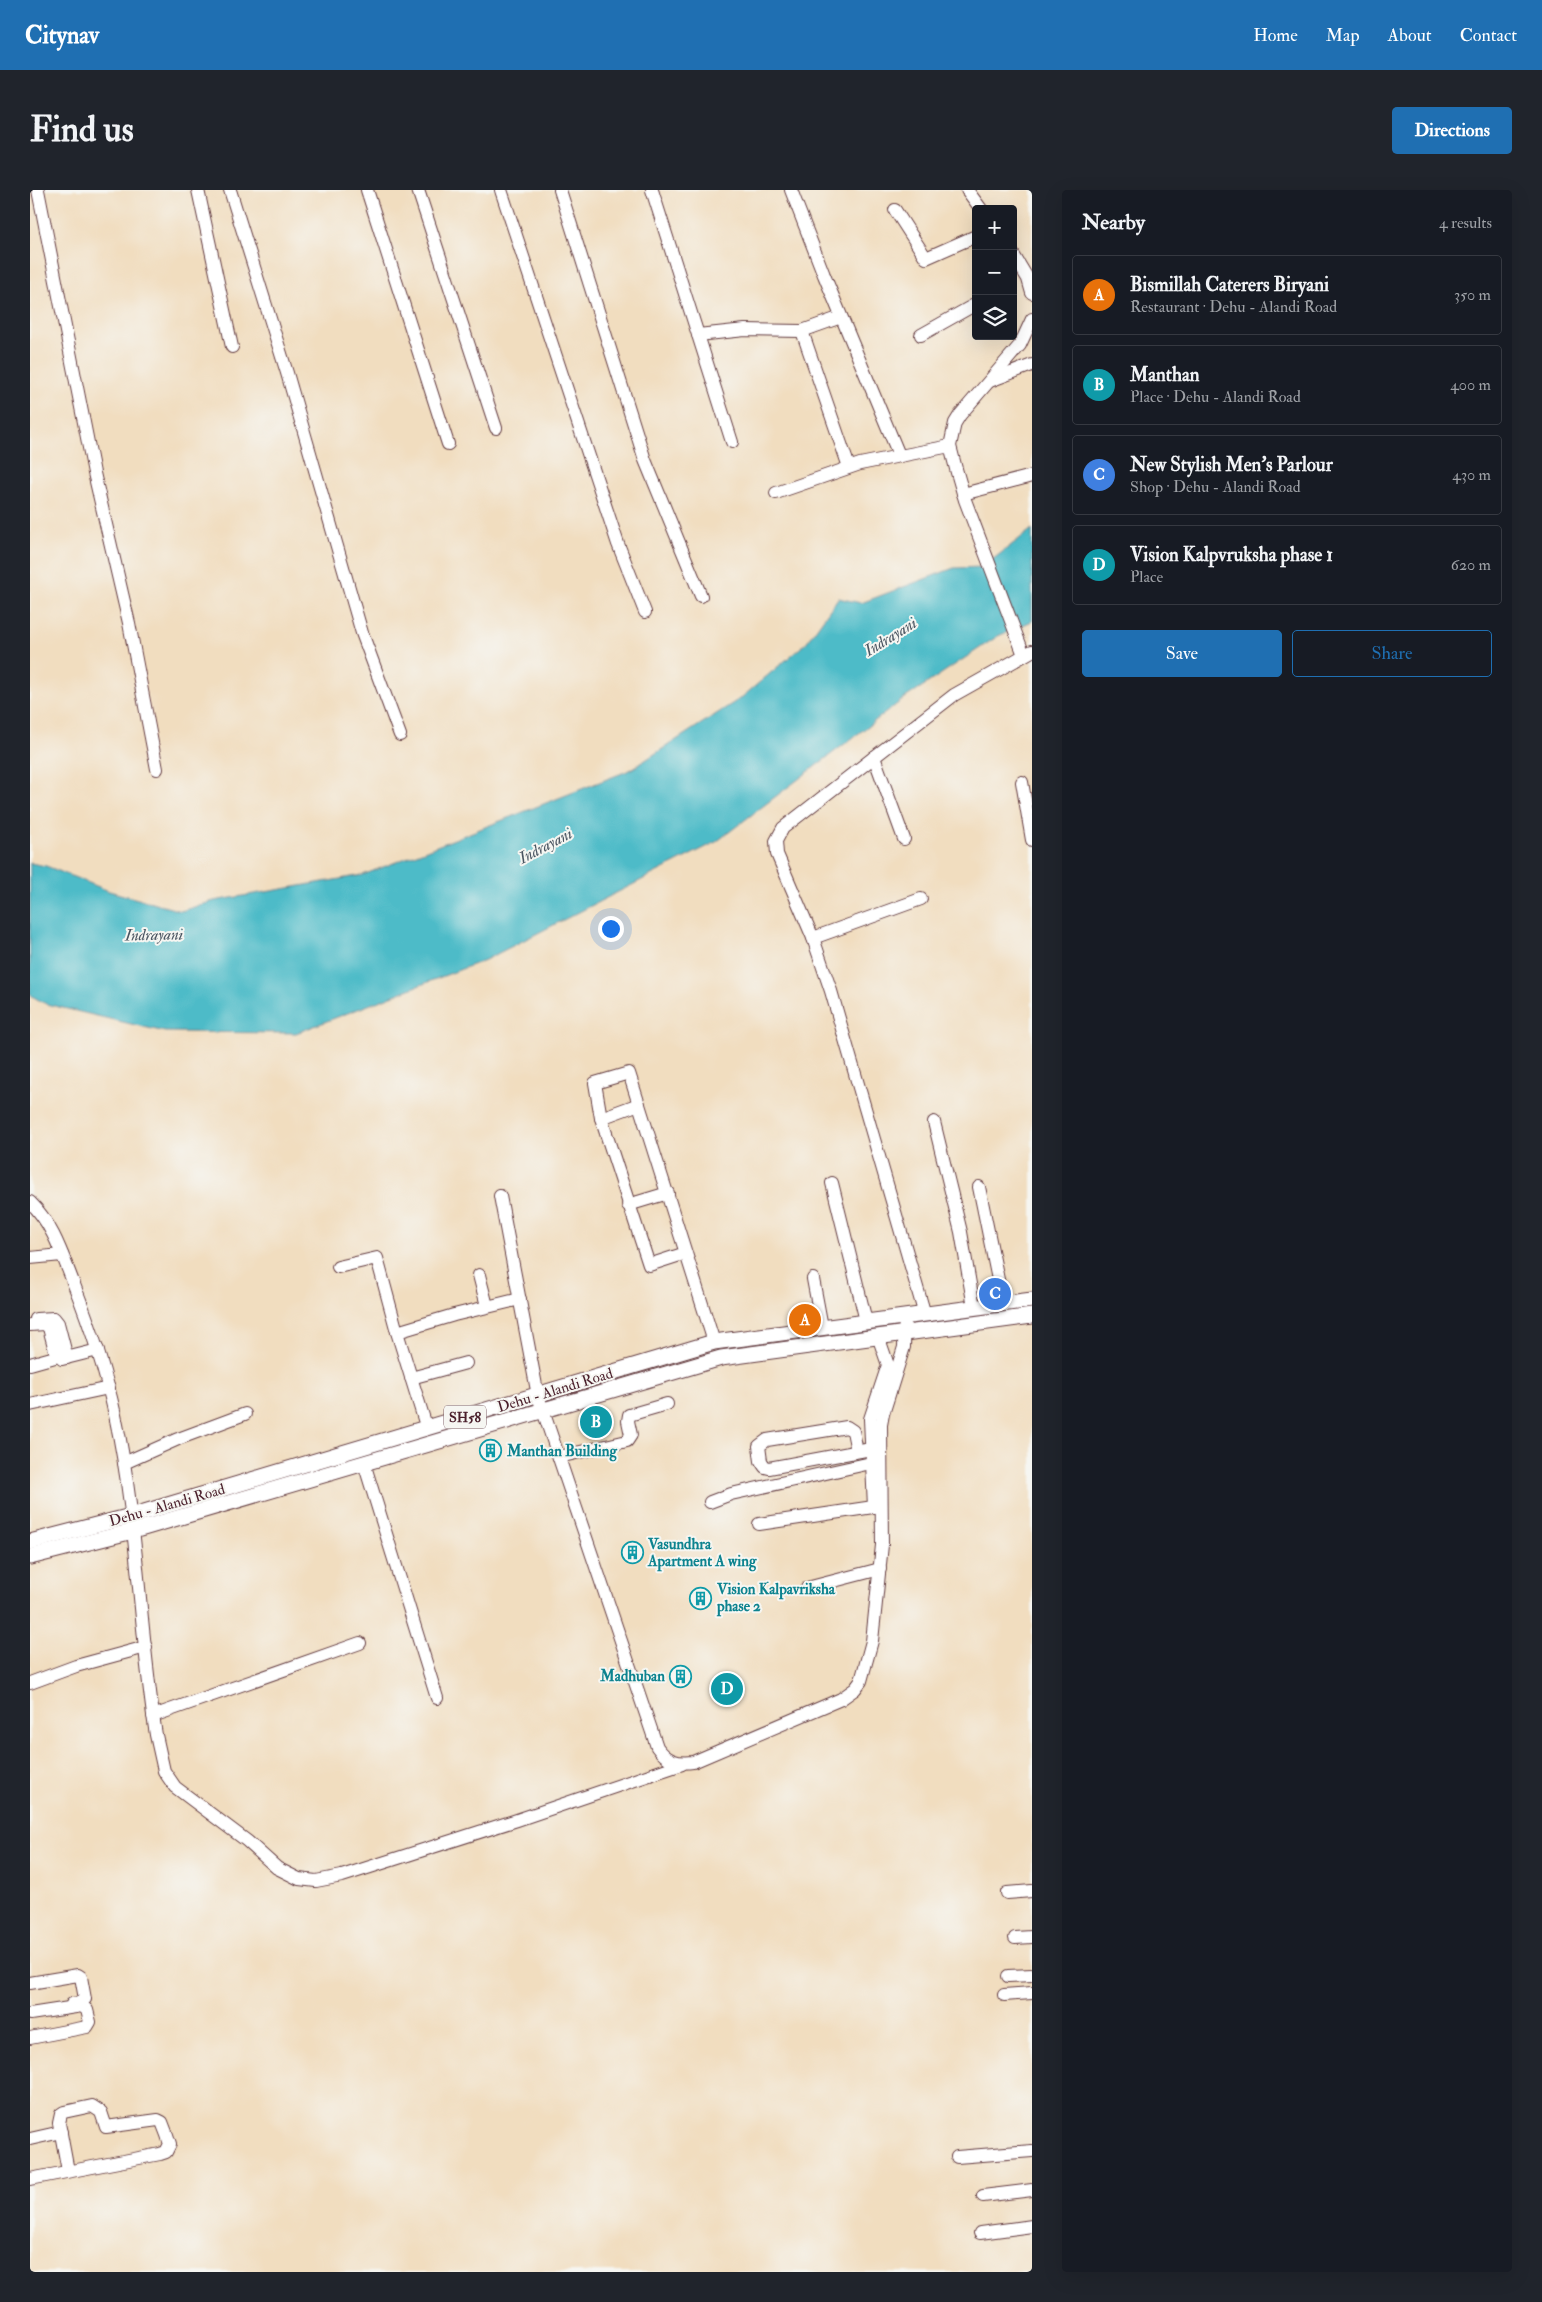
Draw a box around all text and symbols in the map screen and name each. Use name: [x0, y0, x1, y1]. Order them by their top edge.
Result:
text: Citynav: [25, 20, 99, 51]
text: Home: [1253, 24, 1298, 47]
text: Map: [1326, 24, 1360, 47]
text: About: [1388, 24, 1432, 47]
text: Contact: [1460, 24, 1517, 47]
button: Directions: [1392, 107, 1512, 154]
text: Find us: [30, 108, 134, 152]
map controls: [972, 205, 1017, 340]
button: +: [972, 205, 1017, 250]
text: Nearby: [1082, 209, 1145, 236]
text: 4 results: [1439, 213, 1492, 233]
button: −: [972, 250, 1017, 295]
text: Bismillah Caterers Biryani: [1130, 273, 1329, 297]
text: A: [1094, 285, 1104, 305]
text: 350 m: [1454, 285, 1491, 305]
button: layers: [972, 295, 1017, 340]
text: Restaurant · Dehu - Alandi Road: [1130, 297, 1337, 317]
text: Manthan: [1130, 363, 1200, 387]
text: B: [1094, 375, 1104, 395]
text: 400 m: [1450, 375, 1491, 395]
text: Place · Dehu - Alandi Road: [1130, 387, 1301, 407]
text: New Stylish Men's Parlour: [1130, 453, 1333, 477]
text: C: [1093, 465, 1105, 485]
text: 430 m: [1452, 465, 1491, 485]
text: Shop · Dehu - Alandi Road: [1130, 477, 1301, 497]
text: Vision Kalpvruksha phase 1: [1130, 543, 1333, 567]
text: D: [1092, 555, 1106, 575]
text: 620 m: [1451, 555, 1491, 575]
text: Place: [1130, 567, 1163, 587]
water label: Indrayani: [860, 613, 921, 661]
button: Save: [1082, 630, 1282, 677]
button: Share: [1292, 630, 1492, 677]
water label: Indrayani: [514, 823, 576, 869]
your location: [598, 916, 624, 942]
water label: Indrayani: [124, 924, 184, 946]
pin: C: [979, 1275, 1011, 1313]
pin: A: [789, 1301, 821, 1339]
street label: Dehu - Alandi Road: [495, 1364, 616, 1417]
pin: B: [580, 1403, 612, 1441]
road number: SH58: [444, 1406, 486, 1428]
building icon: Manthan Building: [479, 1439, 503, 1463]
place label: Manthan Building: [506, 1442, 617, 1462]
street label: Dehu - Alandi Road: [107, 1480, 228, 1531]
place label: Vasundhra Apartment A wing: [647, 1535, 757, 1572]
building icon: Vasundhra Apartment A wing: [620, 1541, 644, 1565]
place label: Vision Kalpavriksha phase 2: [716, 1580, 836, 1617]
building icon: Vision Kalpavriksha phase 2: [689, 1586, 713, 1610]
building icon: Madhuban: [669, 1664, 693, 1688]
place label: Madhuban: [599, 1667, 665, 1686]
pin: D: [711, 1670, 743, 1708]

